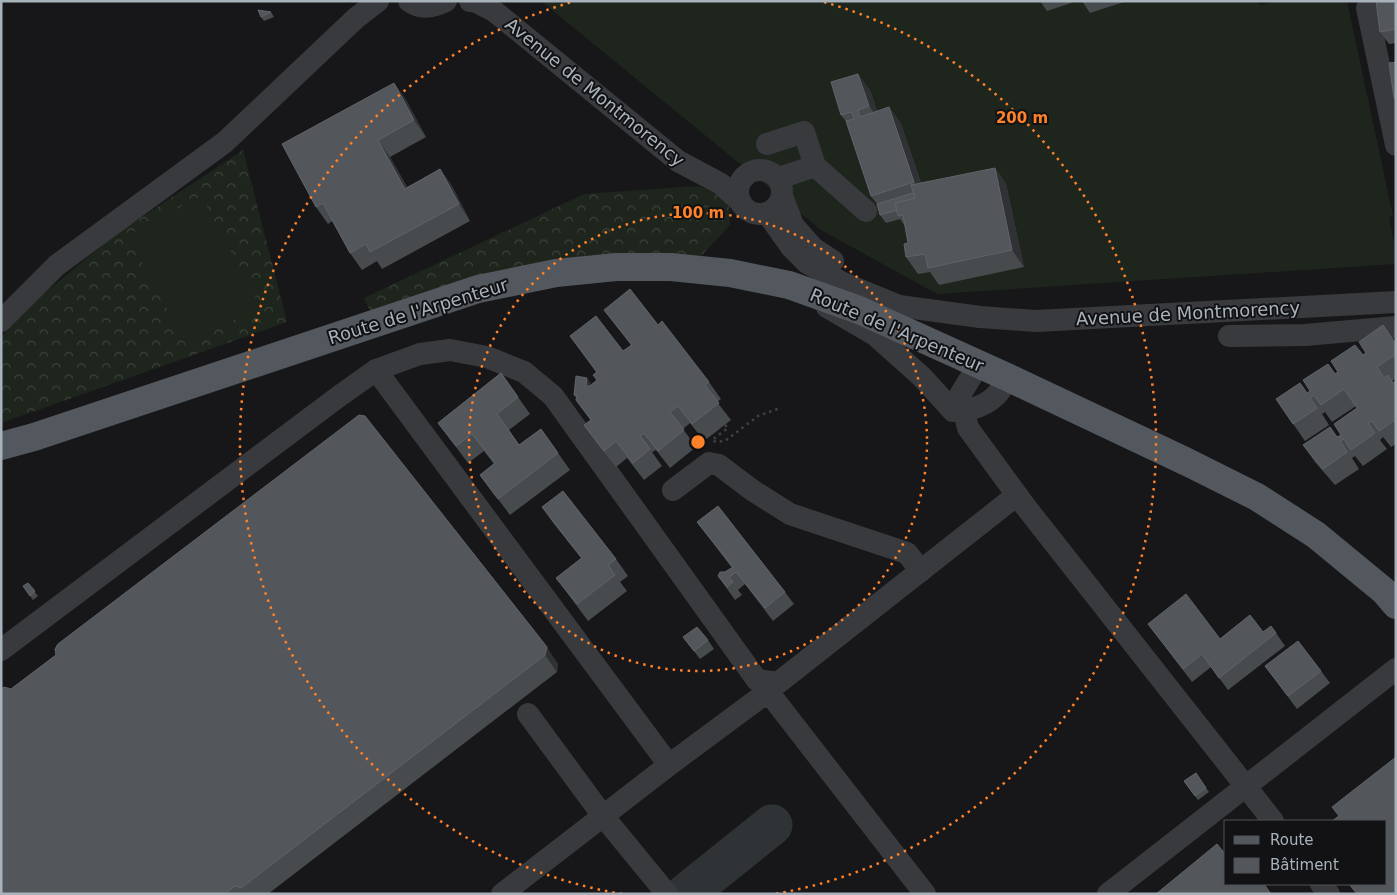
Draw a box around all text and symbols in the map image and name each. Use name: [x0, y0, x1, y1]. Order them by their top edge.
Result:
street label: Avenue de Montmorency: [501, 13, 689, 171]
text: 200 m: [996, 109, 1048, 127]
text: 100 m: [672, 204, 724, 222]
street label: Route de l'Arpenteur: [326, 273, 511, 348]
street label: Route de l'Arpenteur: [807, 284, 988, 376]
street label: Avenue de Montmorency: [1075, 297, 1301, 329]
centre of rings: [689, 433, 707, 451]
legend: [1224, 820, 1387, 885]
text: Route: [1270, 831, 1314, 849]
text: Bâtiment: [1270, 856, 1339, 874]

